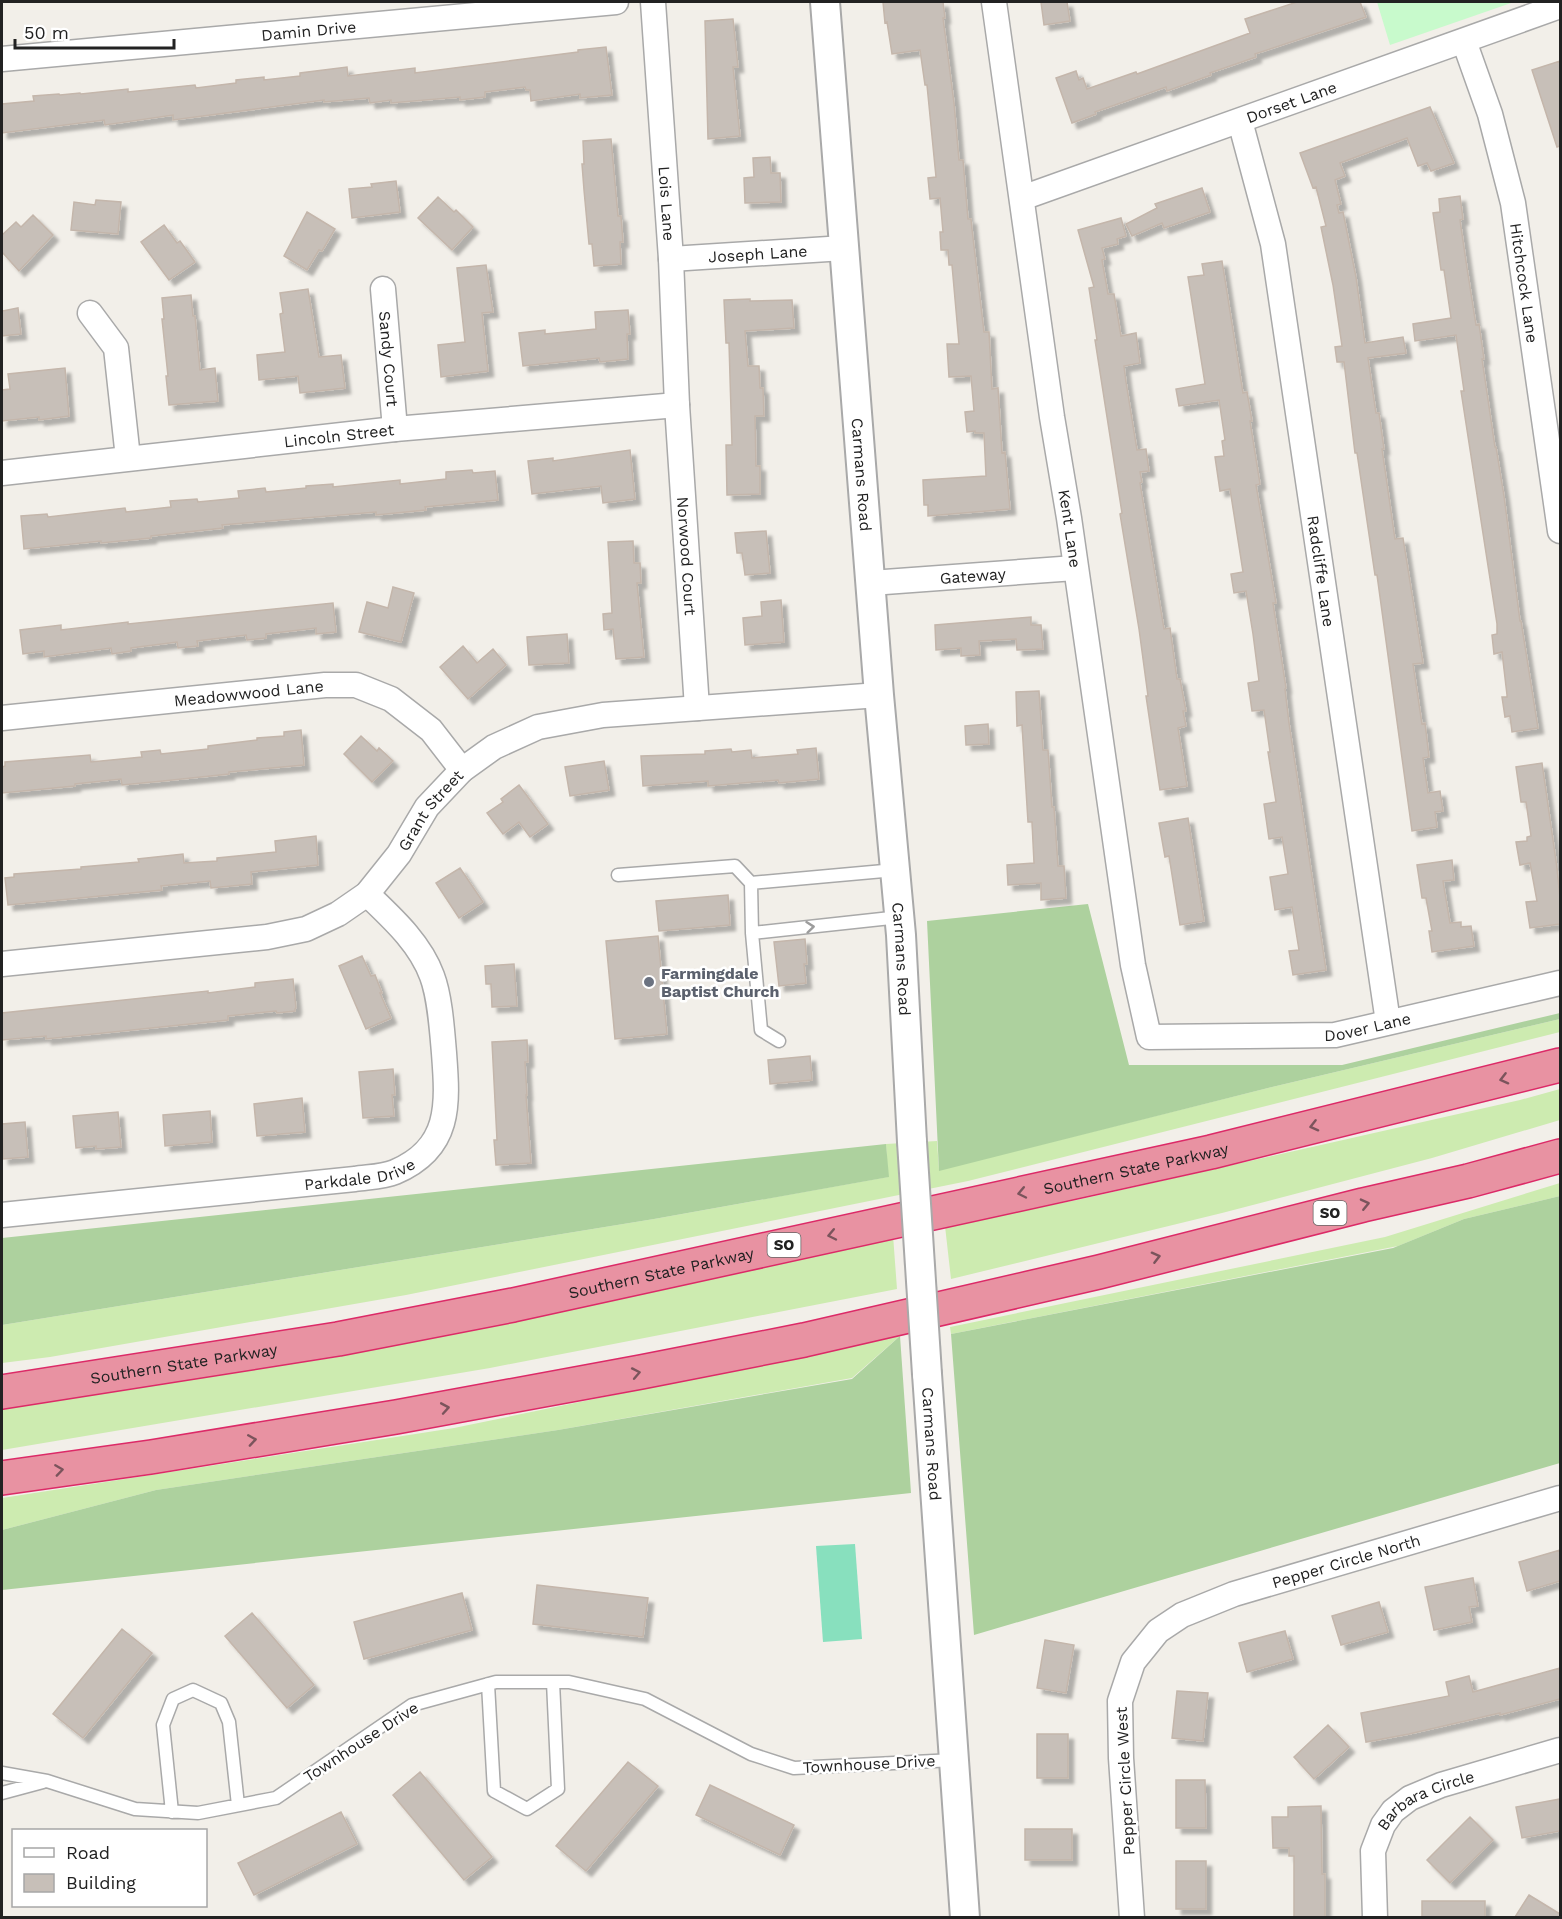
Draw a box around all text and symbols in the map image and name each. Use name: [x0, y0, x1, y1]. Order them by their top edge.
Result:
scale bar: [15, 12, 174, 50]
street label: Damin Drive: [260, 17, 357, 44]
text: 50 m: [24, 22, 69, 43]
street label: Dorset Lane: [1244, 77, 1339, 127]
street label: Lois Lane: [655, 165, 679, 242]
street label: Hitchcock Lane: [1506, 221, 1542, 344]
street label: Joseph Lane: [708, 241, 808, 266]
street label: Sandy Court: [375, 310, 403, 408]
street label: Carmans Road: [848, 417, 876, 532]
street label: Lincoln Street: [283, 420, 395, 451]
street label: Kent Lane: [1055, 488, 1085, 569]
street label: Norwood Court: [674, 496, 700, 616]
street label: Radcliffe Lane: [1304, 514, 1339, 628]
street label: Gateway: [939, 564, 1007, 587]
street label: Meadowwood Lane: [173, 676, 324, 710]
street label: Grant Street: [394, 765, 467, 854]
street label: Carmans Road: [889, 901, 915, 1016]
one-way arrow: [805, 921, 814, 934]
place label: Farmingdale Baptist Church: [661, 964, 779, 1001]
marker: Farmingdale Baptist Church: [642, 975, 656, 989]
street label: Dover Lane: [1324, 1008, 1412, 1045]
one-way arrow: [1499, 1072, 1509, 1085]
one-way arrow: [1310, 1119, 1320, 1132]
street label: Southern State Parkway: [1041, 1138, 1231, 1198]
street label: Parkdale Drive: [303, 1154, 418, 1194]
one-way arrow: [1017, 1186, 1027, 1199]
one-way arrow: [1360, 1199, 1370, 1212]
road number: SO: [1314, 1201, 1346, 1225]
one-way arrow: [827, 1228, 837, 1241]
road number: SO: [768, 1233, 800, 1257]
street label: Southern State Parkway: [567, 1243, 756, 1302]
one-way arrow: [1151, 1252, 1161, 1265]
street label: Southern State Parkway: [89, 1339, 279, 1387]
one-way arrow: [631, 1367, 641, 1380]
street label: Carmans Road: [918, 1386, 945, 1501]
one-way arrow: [440, 1403, 449, 1415]
one-way arrow: [248, 1435, 257, 1447]
one-way arrow: [55, 1464, 64, 1476]
street label: Pepper Circle North: [1270, 1530, 1422, 1592]
street label: Townhouse Drive: [300, 1698, 422, 1786]
street label: Pepper Circle West: [1112, 1706, 1138, 1856]
street label: Townhouse Drive: [802, 1751, 936, 1777]
street label: Barbara Circle: [1373, 1766, 1476, 1834]
legend: [12, 1829, 207, 1907]
text: Road: [66, 1842, 110, 1863]
text: Building: [66, 1872, 136, 1893]

